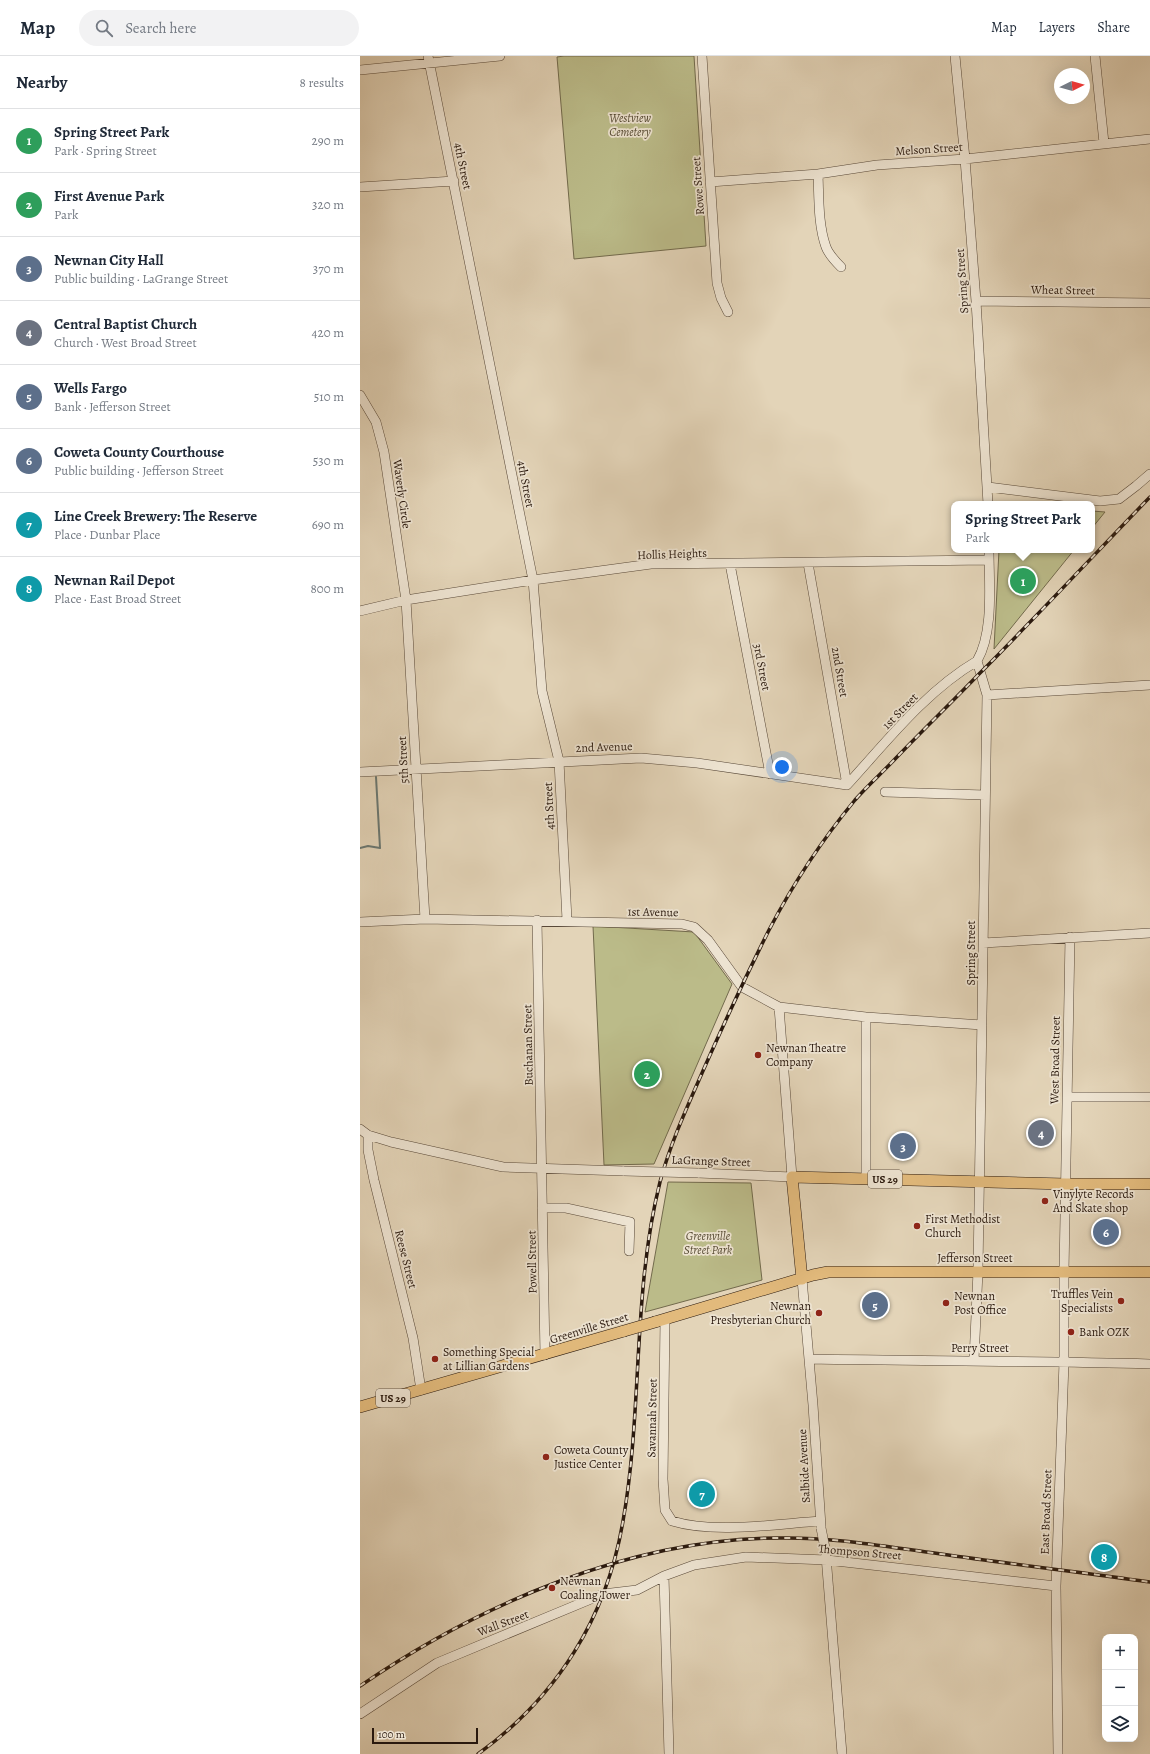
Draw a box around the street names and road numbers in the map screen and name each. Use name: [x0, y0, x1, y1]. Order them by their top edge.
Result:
street label: Melson Street: [895, 139, 963, 159]
street label: 4th Street: [450, 141, 476, 191]
street label: Rowe Street: [688, 156, 708, 216]
street label: Spring Street: [952, 248, 972, 314]
street label: Wheat Street: [1030, 281, 1095, 299]
street label: Waverly Circle: [389, 457, 415, 530]
street label: 4th Street: [514, 459, 538, 509]
street label: Hollis Heights: [637, 545, 707, 563]
street label: 3rd Street: [750, 642, 774, 692]
street label: 2nd Street: [828, 646, 852, 698]
street label: 1st Street: [879, 689, 921, 733]
street label: 5th Street: [394, 736, 412, 784]
street label: 2nd Avenue: [575, 738, 633, 756]
street label: 4th Street: [540, 782, 558, 830]
street label: 1st Avenue: [627, 904, 679, 920]
street label: Spring Street: [963, 920, 979, 986]
street label: Buchanan Street: [519, 1004, 537, 1086]
street label: West Broad Street: [1046, 1016, 1064, 1105]
street label: LaGrange Street: [671, 1152, 751, 1170]
road number: US 29: [868, 1170, 902, 1188]
street label: Reese Street: [391, 1228, 421, 1290]
street label: Powell Street: [523, 1230, 541, 1294]
street label: Jefferson Street: [937, 1250, 1013, 1266]
street label: Greenville Street: [548, 1308, 630, 1348]
street label: Perry Street: [951, 1340, 1009, 1356]
street label: Savannah Street: [643, 1378, 661, 1458]
road number: US 29: [376, 1389, 410, 1407]
street label: Salbide Avenue: [794, 1429, 814, 1503]
street label: East Broad Street: [1037, 1469, 1055, 1555]
street label: Thompson Street: [818, 1540, 902, 1564]
street label: Wall Street: [474, 1606, 531, 1640]

